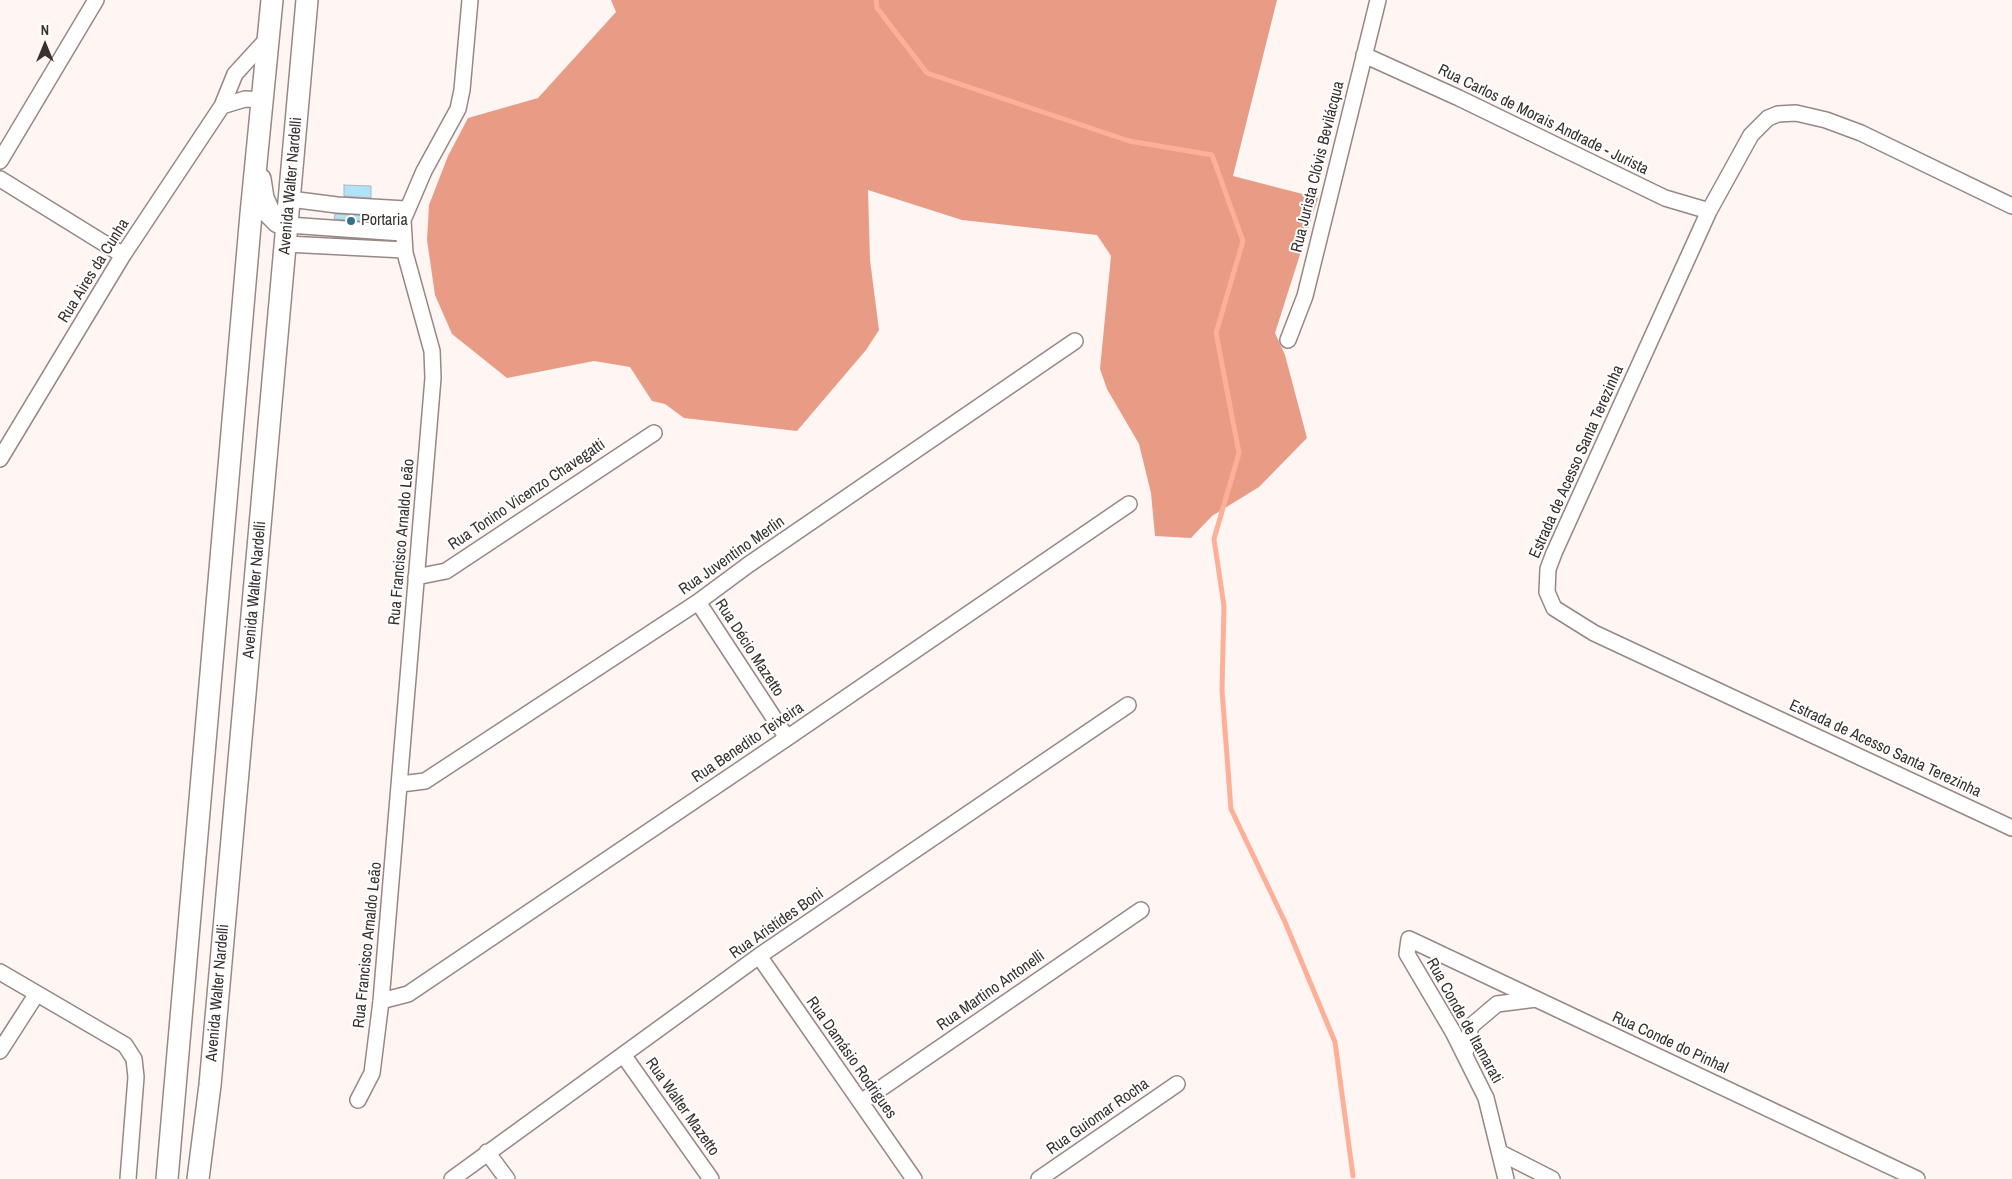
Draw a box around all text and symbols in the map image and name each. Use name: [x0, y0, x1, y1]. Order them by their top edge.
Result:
north arrow: [20, 20, 70, 70]
text: N: [41, 21, 49, 39]
street label: Rua Carlos de Morais Andrade - Jurista: [1435, 61, 1651, 179]
street label: Rua Jurista Clóvis Bevilácqua: [1287, 79, 1349, 255]
street label: Avenida Walter Nardelli: [275, 117, 307, 255]
place label: Portaria: [361, 211, 408, 231]
marker: Portaria: [345, 215, 357, 227]
street label: Rua Aires da Cunha: [54, 216, 134, 326]
street label: Estrada de Acesso Santa Terezinha: [1526, 362, 1628, 562]
street label: Rua Tonino Vicenzo Chavegatti: [445, 435, 609, 555]
street label: Rua Francisco Arnaldo Leão: [385, 458, 419, 626]
street label: Rua Juventino Merlin: [675, 512, 789, 600]
street label: Avenida Walter Nardelli: [239, 521, 271, 659]
street label: Rua Décio Mazetto: [710, 596, 788, 700]
street label: Estrada de Acesso Santa Terezinha: [1786, 696, 1984, 802]
street label: Rua Benedito Teixeira: [689, 699, 807, 787]
street label: Rua Francisco Arnaldo Leão: [350, 861, 386, 1029]
street label: Rua Aristídes Boni: [726, 885, 828, 963]
street label: Avenida Walter Nardelli: [202, 924, 234, 1062]
street label: Rua Martino Antonelli: [934, 947, 1048, 1035]
street label: Rua Conde de Itamarati: [1422, 955, 1506, 1087]
street label: Rua Damásio Rodrigues: [802, 993, 900, 1123]
street label: Rua Conde do Pinhal: [1609, 1008, 1731, 1078]
street label: Rua Walter Mazetto: [641, 1054, 723, 1160]
street label: Rua Guiomar Rocha: [1043, 1075, 1153, 1159]

